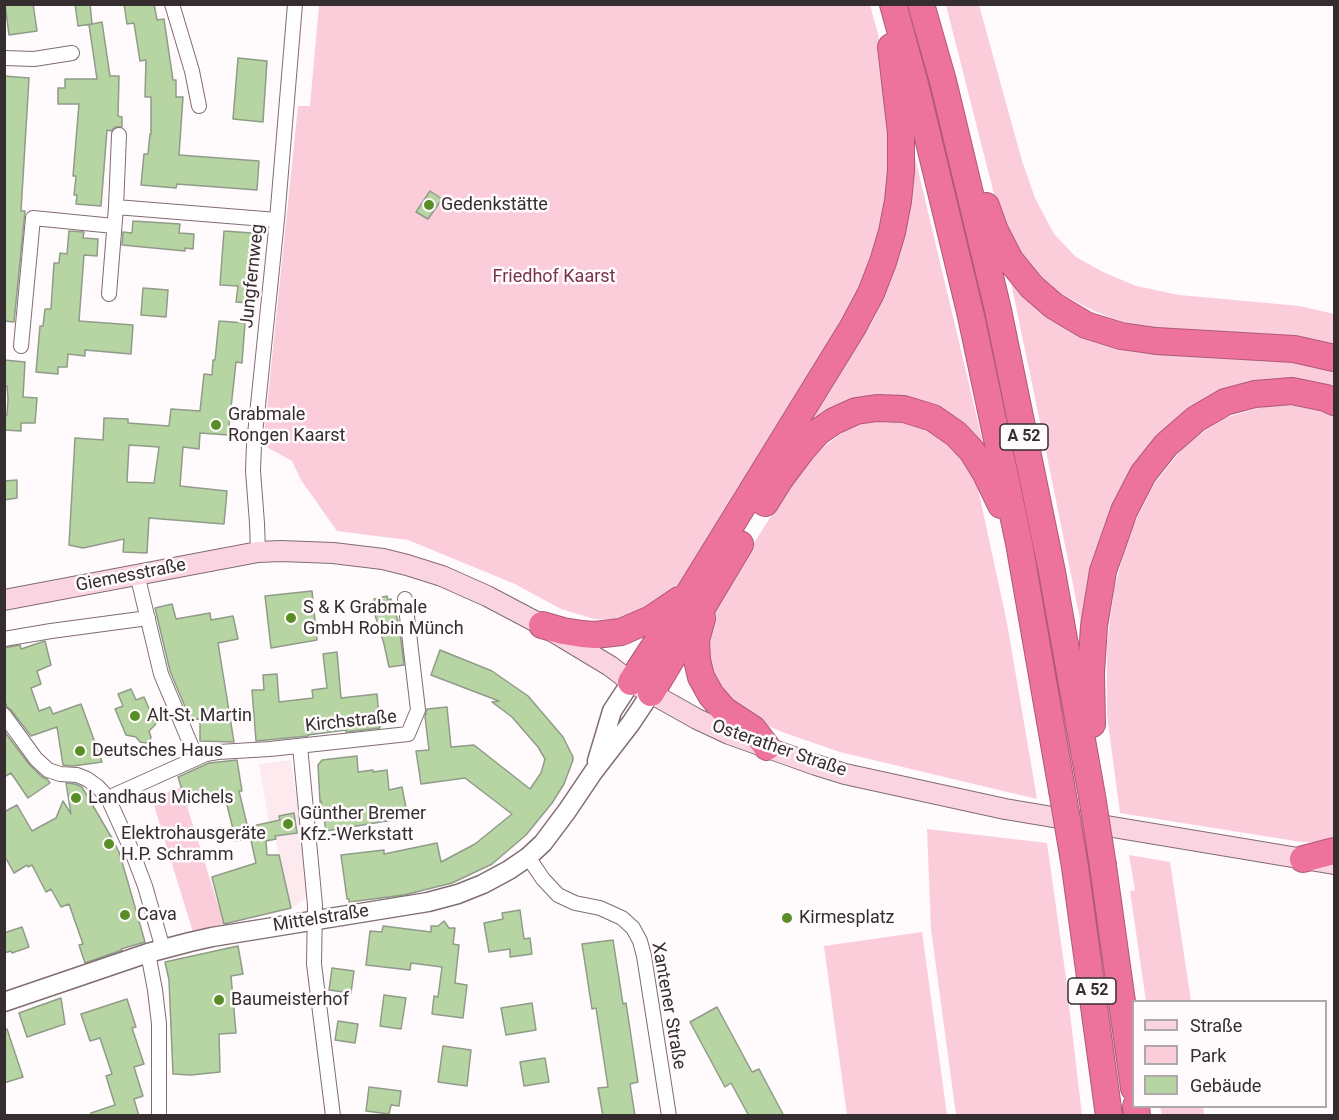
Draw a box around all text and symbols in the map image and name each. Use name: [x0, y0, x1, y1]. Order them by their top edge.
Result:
place label: Gedenkstätte: [441, 194, 548, 216]
marker: Gedenkstätte: [422, 198, 436, 212]
street label: Jungfernweg: [237, 223, 269, 329]
park label: Friedhof Kaarst: [493, 266, 615, 288]
place label: Grabmale Rongen Kaarst: [228, 404, 346, 446]
marker: Grabmale Rongen Kaarst: [209, 418, 223, 432]
road number: A 52: [1000, 424, 1048, 450]
street label: Giemesstraße: [74, 555, 188, 597]
place label: S & K Grabmale GmbH Robin Münch: [303, 597, 464, 640]
marker: S & K Grabmale GmbH Robin Münch: [284, 611, 298, 625]
place label: Alt-St. Martin: [147, 705, 252, 727]
street label: Kirchstraße: [304, 706, 398, 738]
marker: Alt-St. Martin: [128, 709, 142, 723]
street label: Osterather Straße: [709, 716, 849, 782]
place label: Deutsches Haus: [92, 740, 223, 762]
marker: Deutsches Haus: [73, 744, 87, 758]
place label: Landhaus Michels: [88, 787, 234, 809]
marker: Landhaus Michels: [69, 791, 83, 805]
place label: Günther Bremer Kfz.-Werkstatt: [300, 803, 426, 846]
marker: Günther Bremer Kfz.-Werkstatt: [281, 817, 295, 831]
place label: Elektrohausgeräte H.P. Schramm: [121, 823, 266, 866]
marker: Elektrohausgeräte H.P. Schramm: [102, 837, 116, 851]
street label: Mittelstraße: [272, 901, 370, 937]
place label: Cava: [137, 904, 177, 926]
place label: Kirmesplatz: [799, 907, 894, 929]
marker: Cava: [118, 908, 132, 922]
marker: Kirmesplatz: [780, 911, 794, 925]
street label: Xantener Straße: [646, 941, 690, 1071]
road number: A 52: [1068, 978, 1116, 1004]
place label: Baumeisterhof: [231, 989, 349, 1011]
marker: Baumeisterhof: [212, 993, 226, 1007]
legend: [1132, 1000, 1327, 1108]
text: Straße: [1190, 1015, 1242, 1036]
text: Park: [1190, 1045, 1226, 1066]
text: Gebäude: [1190, 1075, 1261, 1096]

